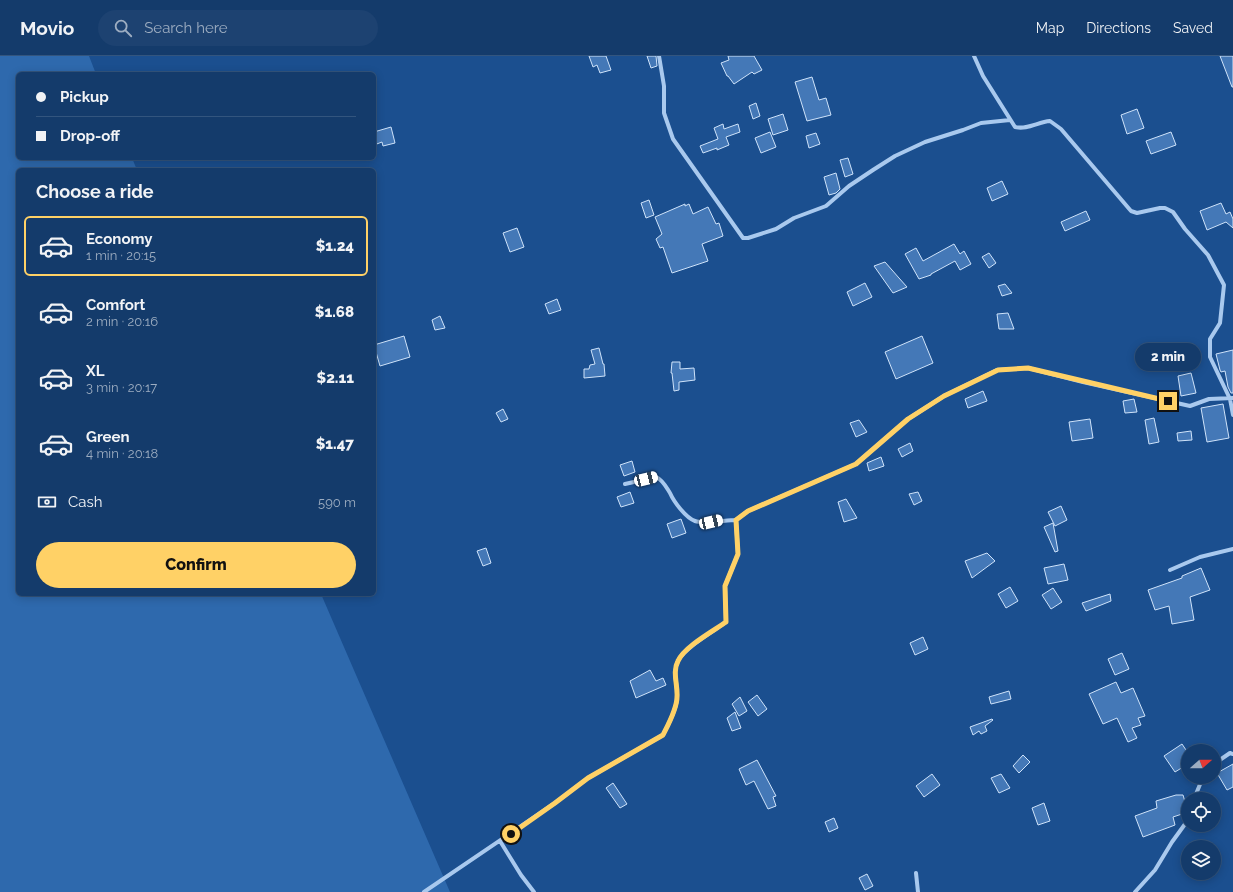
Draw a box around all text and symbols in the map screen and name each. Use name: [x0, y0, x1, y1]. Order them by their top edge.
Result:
search box: [98, 10, 378, 46]
text: Movio: [20, 17, 74, 39]
icon: search: [112, 17, 134, 39]
text: Search here: [144, 19, 228, 37]
text: Map: [1036, 20, 1064, 36]
text: Directions: [1086, 20, 1151, 36]
text: Saved: [1173, 20, 1213, 36]
text: Pickup: [60, 88, 109, 106]
text: Drop-off: [60, 127, 120, 145]
text: Choose a ride: [36, 181, 154, 202]
icon: car: [38, 228, 74, 264]
text: Economy: [86, 230, 153, 248]
text: $1.24: [316, 237, 354, 255]
text: 1 min · 20:15: [86, 248, 156, 263]
icon: car: [38, 294, 74, 330]
text: Comfort: [86, 296, 145, 314]
text: $1.68: [315, 303, 354, 321]
text: 2 min · 20:16: [86, 314, 158, 329]
callout: 2 min: [1135, 343, 1201, 371]
text: 2 min: [1151, 349, 1185, 364]
icon: car: [38, 360, 74, 396]
text: XL: [86, 362, 104, 380]
text: $2.11: [317, 369, 354, 387]
text: 3 min · 20:17: [86, 380, 157, 395]
route end: [1159, 392, 1177, 410]
icon: car: [38, 426, 74, 462]
text: Green: [86, 428, 130, 446]
text: $1.47: [316, 435, 354, 453]
text: 4 min · 20:18: [86, 446, 158, 461]
car: [633, 470, 659, 488]
icon: cash: [36, 491, 58, 513]
text: Cash: [68, 493, 102, 511]
text: 590 m: [318, 495, 356, 510]
car: [698, 513, 724, 531]
button: Confirm: [36, 542, 356, 588]
north arrow: [1181, 744, 1221, 784]
map controls: [1181, 744, 1221, 880]
button: locate: [1181, 792, 1221, 832]
route start: [502, 825, 520, 843]
button: layers: [1181, 840, 1221, 880]

